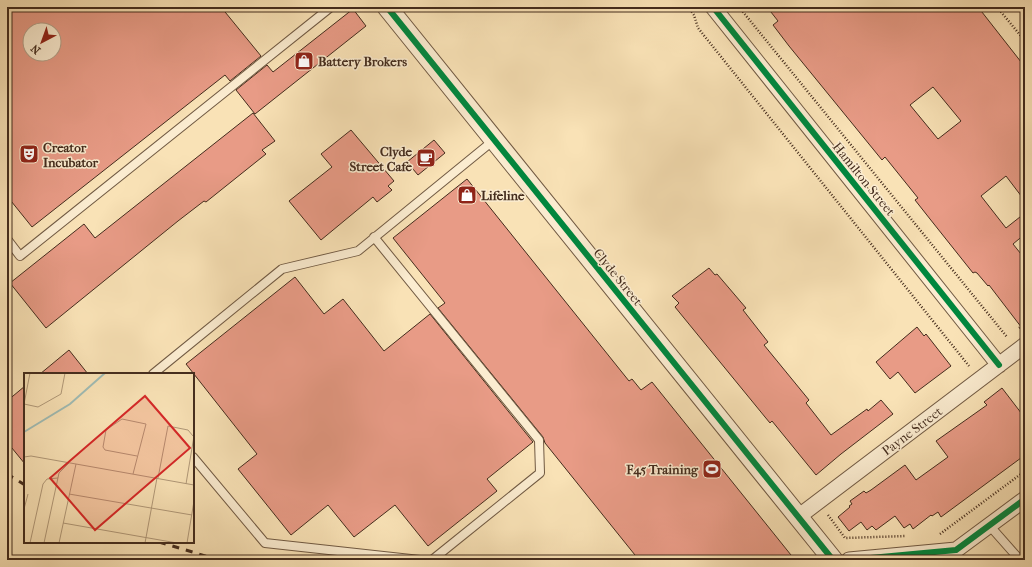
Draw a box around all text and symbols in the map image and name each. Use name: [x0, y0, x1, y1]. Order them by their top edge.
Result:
north arrow: [22, 22, 62, 62]
text: N: [28, 41, 43, 57]
shop icon: Battery Brokers: [293, 50, 315, 72]
place label: Battery Brokers: [318, 54, 407, 70]
street label: Hamilton Street: [830, 139, 898, 219]
place label: Creator Incubator: [43, 140, 99, 170]
theatre icon: Creator Incubator: [18, 143, 40, 165]
place label: Clyde Street Cafe: [350, 144, 413, 174]
cafe icon: Clyde Street Cafe: [415, 147, 437, 169]
shop icon: Lifeline: [456, 184, 478, 206]
place label: Lifeline: [481, 188, 525, 203]
street label: Clyde Street: [590, 245, 646, 309]
inset map: [24, 373, 194, 543]
street label: Payne Street: [879, 403, 945, 458]
sports icon: F45 Training: [701, 458, 723, 480]
place label: F45 Training: [625, 462, 699, 478]

